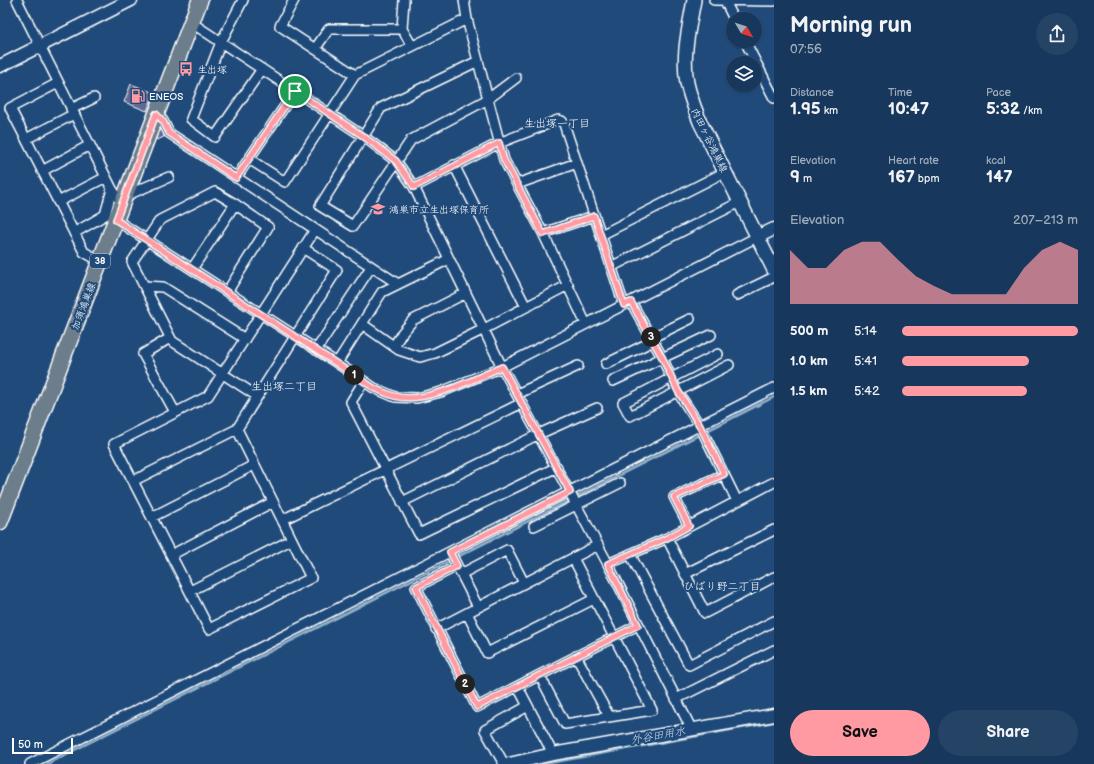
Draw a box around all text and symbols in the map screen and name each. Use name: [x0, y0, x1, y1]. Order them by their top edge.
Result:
north arrow: [726, 12, 762, 48]
map controls: [726, 12, 762, 92]
text: Morning run: [790, 12, 912, 39]
button: share: [1036, 13, 1078, 55]
text: 07:56: [790, 41, 822, 57]
button: layers: [726, 56, 762, 92]
bus stop icon: 生出塚: [178, 61, 194, 77]
place label: 生出塚: [197, 64, 227, 76]
pin: [278, 74, 312, 108]
icon: arrive: [284, 80, 306, 102]
text: Distance: [790, 86, 834, 99]
text: Time: [888, 86, 912, 99]
text: Pace: [986, 86, 1011, 99]
fuel station icon: ENEOS: [130, 88, 146, 104]
place label: ENEOS: [149, 91, 183, 103]
text: 1.95: [790, 99, 821, 119]
text: 10:47: [888, 99, 929, 119]
text: 5:32: [986, 99, 1020, 119]
text: km: [821, 104, 838, 117]
text: /km: [1020, 104, 1042, 117]
street label: 内田ヶ谷鴻巣線: [688, 106, 730, 175]
district label: 生出塚一丁目: [524, 117, 590, 130]
text: Elevation: [790, 154, 836, 167]
text: Heart rate: [888, 154, 939, 167]
text: kcal: [986, 154, 1006, 167]
text: 9: [790, 167, 800, 187]
text: 167: [888, 167, 915, 187]
text: 147: [986, 167, 1013, 187]
text: m: [800, 172, 812, 185]
text: bpm: [915, 172, 939, 185]
school or university icon: 鴻巣市立生出塚保育所: [370, 201, 386, 217]
place label: 鴻巣市立生出塚保育所: [389, 204, 489, 216]
text: Elevation: [790, 212, 844, 228]
text: 207–213 m: [1013, 212, 1078, 228]
road number: 38: [90, 254, 110, 268]
street label: 加須鴻巣線: [69, 281, 98, 332]
text: 500 m: [790, 323, 828, 339]
text: 5:14: [854, 323, 877, 339]
pin: 3: [641, 327, 661, 347]
text: 3: [648, 330, 654, 343]
text: 1.0 km: [790, 353, 828, 369]
text: 5:41: [854, 353, 877, 369]
pin: 1: [344, 365, 364, 385]
text: 1: [352, 368, 356, 381]
district label: 生出塚二丁目: [251, 380, 317, 393]
text: 1.5 km: [790, 383, 827, 399]
text: 5:42: [854, 383, 880, 399]
district label: ひばり野二丁目: [684, 580, 761, 593]
pin: 2: [455, 674, 475, 694]
text: 2: [462, 677, 468, 690]
button: Save: [790, 710, 930, 756]
button: Share: [938, 710, 1078, 756]
water label: 外谷田用水: [630, 724, 686, 747]
scale bar: [12, 736, 73, 755]
text: 50 m: [18, 738, 43, 751]

